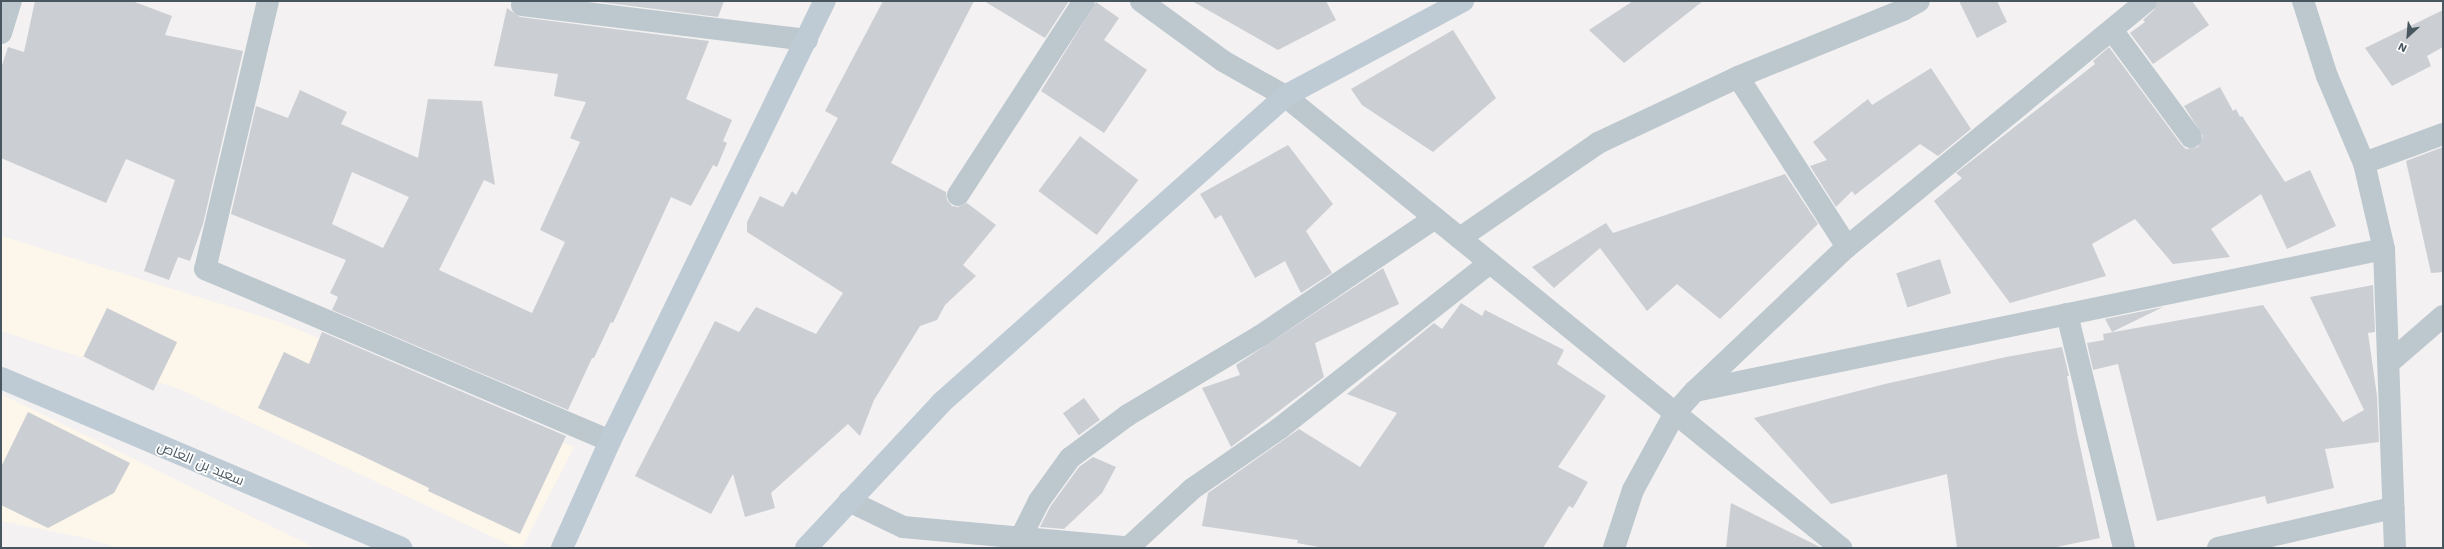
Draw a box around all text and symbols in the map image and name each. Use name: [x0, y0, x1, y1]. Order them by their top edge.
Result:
north arrow: [2388, 16, 2428, 56]
text: N: [2396, 40, 2409, 55]
street label: سعيد بن العاص: [155, 437, 247, 489]

